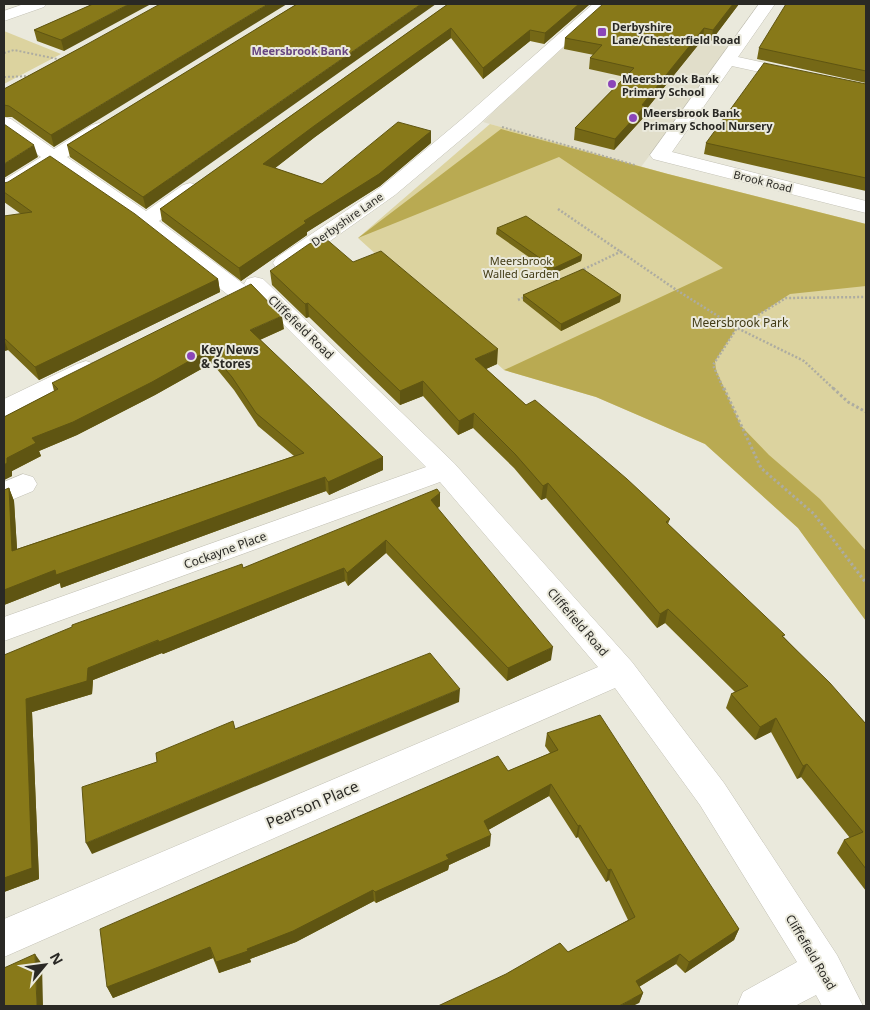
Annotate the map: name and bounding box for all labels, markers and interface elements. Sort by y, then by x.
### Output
place label: Derbyshire Lane/Chesterfield Road [612,19,740,47]
marker: Derbyshire Lane/Chesterfield Road [596,26,608,38]
district label: Meersbrook Bank [252,43,349,58]
place label: Meersbrook Bank Primary School [622,71,719,99]
marker: Meersbrook Bank Primary School [606,78,618,90]
place label: Meersbrook Bank Primary School Nursery [643,105,773,133]
marker: Meersbrook Bank Primary School Nursery [627,112,639,124]
street label: Brook Road [732,166,794,196]
street label: Derbyshire Lane [308,189,386,249]
park label: Meersbrook Walled Garden [483,253,559,281]
street label: Cliffefield Road [264,291,338,363]
park label: Meersbrook Park [692,314,789,331]
place label: Key News & Stores [201,341,259,372]
marker: Key News & Stores [185,350,197,362]
street label: Cockayne Place [181,527,269,573]
street label: Cliffefield Road [544,584,612,660]
street label: Pearson Place [263,776,361,832]
street label: Cliffefield Road [782,911,840,993]
north arrow [20,940,70,990]
text: N [46,949,68,968]

